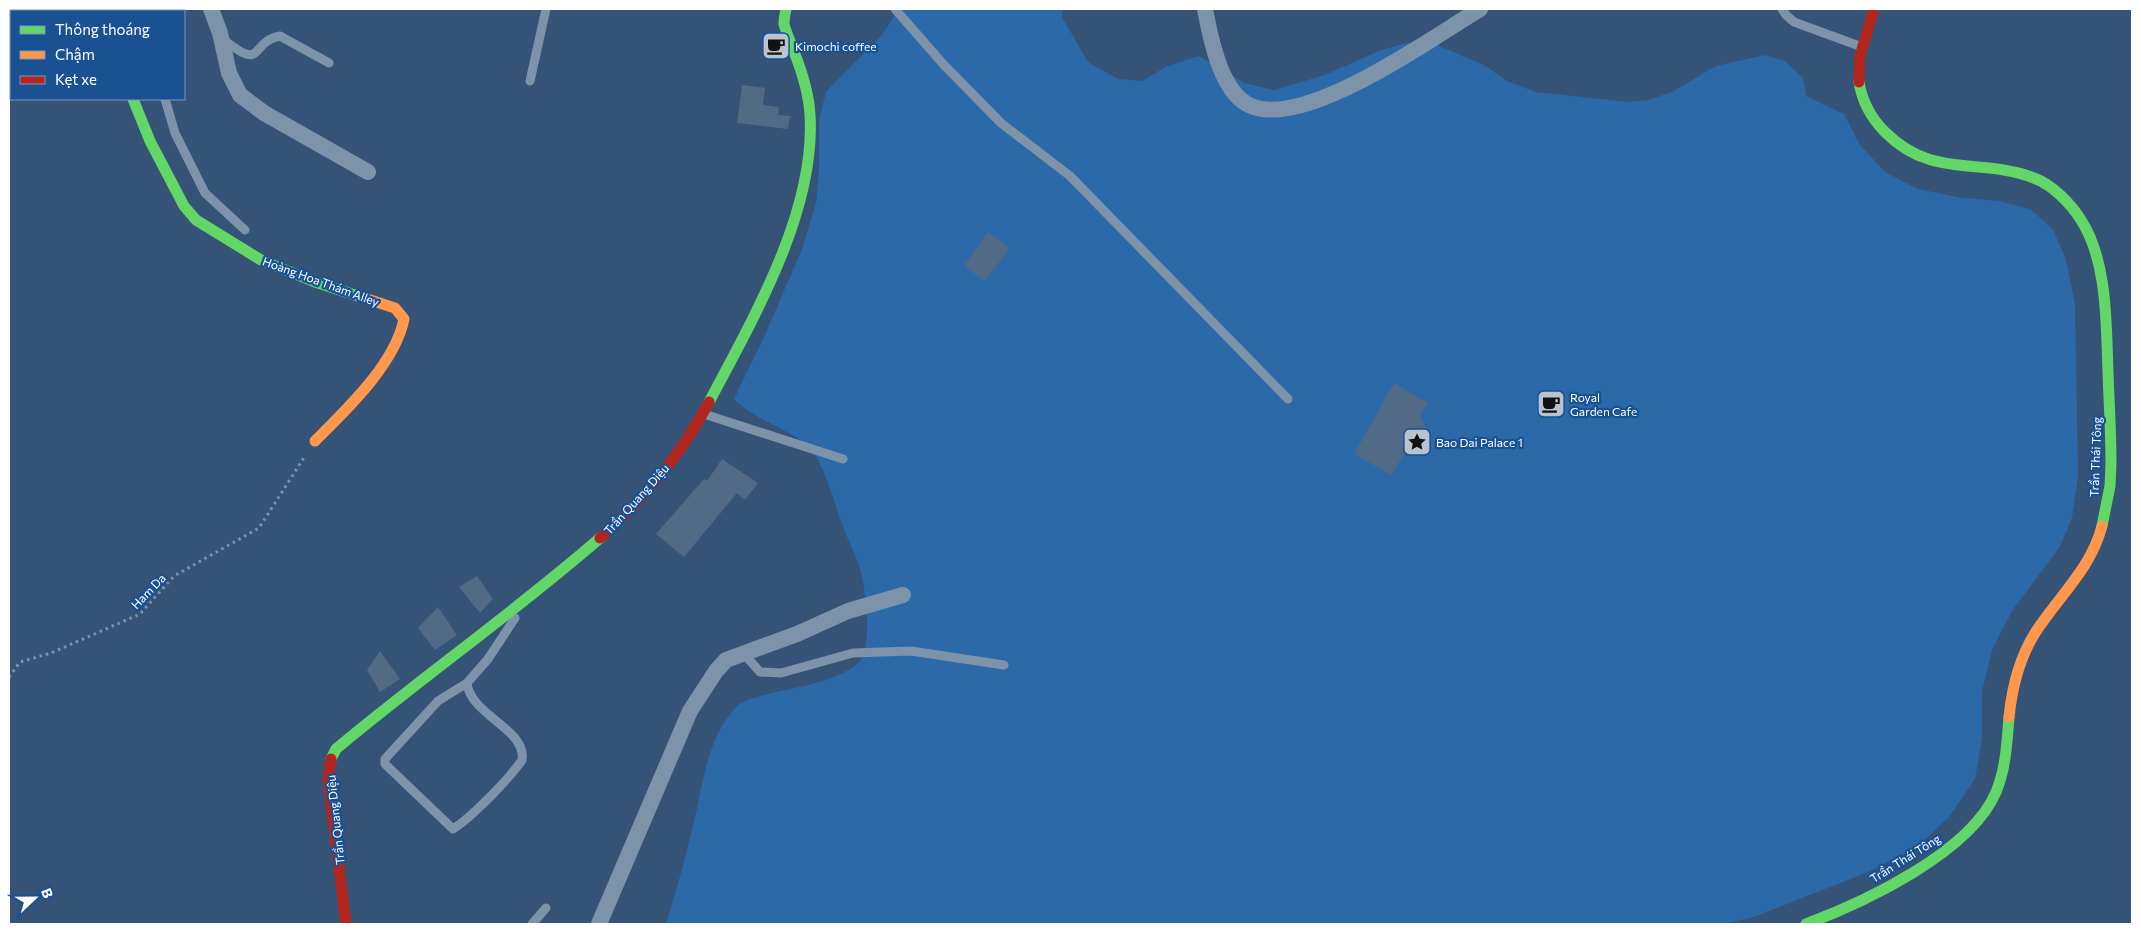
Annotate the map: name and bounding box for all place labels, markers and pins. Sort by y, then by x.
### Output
cafe icon: Kimochi coffee [761,31,791,61]
place label: Kimochi coffee [795,39,877,53]
cafe icon: Royal Garden Cafe [1536,389,1566,419]
place label: Royal Garden Cafe [1570,390,1637,418]
place icon: Bao Dai Palace 1 [1402,427,1432,457]
place label: Bao Dai Palace 1 [1436,435,1523,449]

